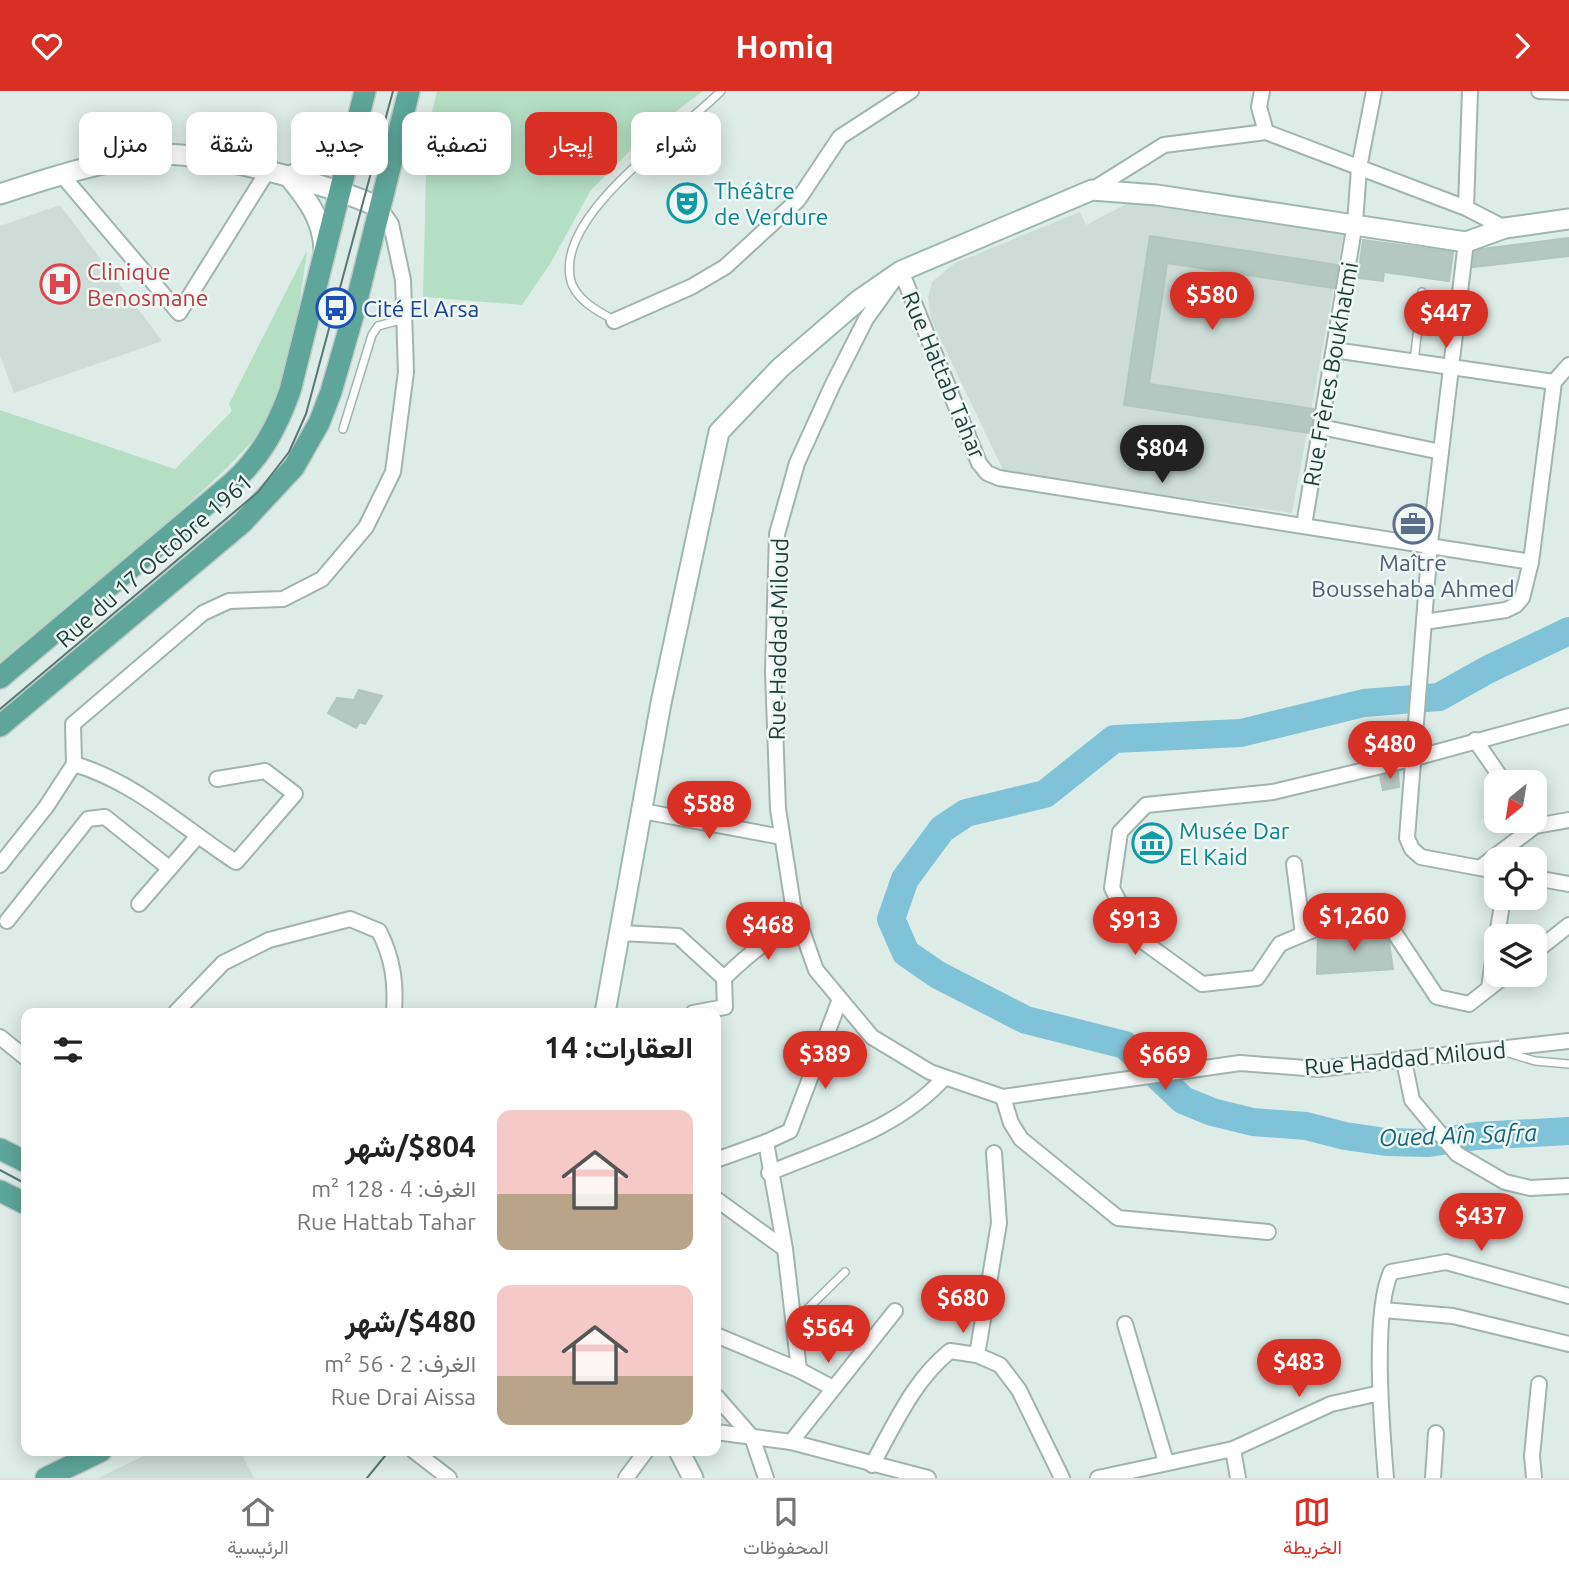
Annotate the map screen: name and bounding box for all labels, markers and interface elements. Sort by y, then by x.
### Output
icon: heart [28,27,66,65]
icon: forward [1503,27,1541,65]
text: Homiq [735,28,834,64]
chip: منزل [79,112,172,175]
chip: شقة [186,112,277,175]
chip: جديد [291,112,388,175]
chip: تصفية [402,112,511,175]
chip: إيجار [525,112,617,175]
chip: شراء [631,112,721,175]
place label: Théâtre de Verdure [714,178,829,229]
theatre icon: Théâtre de Verdure [666,182,708,224]
place label: Clinique Benosmane [87,259,208,310]
street label: Rue Frères Boukhatmi [1298,260,1362,488]
hospital icon: Clinique Benosmane [39,263,81,305]
pin: $580 [1171,273,1253,332]
text: $580 [1186,282,1238,307]
bus stop icon: Cité El Arsa [315,287,357,329]
street label: Rue Hattab Tahar [897,288,991,463]
pin: $447 [1405,291,1487,350]
place label: Cité El Arsa [363,296,479,321]
text: $447 [1420,300,1472,325]
pin: $804 [1121,425,1203,485]
text: $804 [1136,435,1188,460]
street label: Rue du 17 Octobre 1961 [51,468,257,652]
office icon: Maître Boussehaba Ahmed [1392,503,1434,545]
street label: Rue Haddad Miloud [764,538,792,740]
place label: Maître Boussehaba Ahmed [1311,550,1515,601]
pin: $480 [1349,721,1431,781]
text: $480 [1364,731,1416,756]
north arrow [1484,770,1547,833]
map controls [1484,770,1547,987]
pin: $588 [668,781,750,841]
text: $588 [683,791,735,816]
place label: Musée Dar El Kaid [1179,818,1290,869]
museum icon: Musée Dar El Kaid [1131,822,1173,864]
button: locate [1484,847,1547,910]
pin: $1,260 [1297,893,1411,953]
pin: $913 [1094,897,1176,957]
pin: $468 [727,903,809,962]
text: $1,260 [1319,903,1389,928]
text: $913 [1109,907,1161,932]
text: $468 [742,912,794,937]
button: layers [1484,924,1547,987]
text: العقارات: 14 [544,1030,693,1064]
icon: filters [49,1031,87,1069]
pin: $389 [784,1031,866,1091]
pin: $669 [1124,1033,1206,1092]
street label: Rue Haddad Miloud [1303,1037,1507,1079]
text: $389 [799,1041,851,1066]
text: $669 [1139,1042,1191,1067]
water label: Oued Aîn Safra [1378,1119,1538,1151]
text: $804/شهر [345,1129,476,1163]
icon: home [553,1138,637,1222]
text: الغرف: 4 · 128 m² [311,1176,476,1201]
pin: $437 [1440,1193,1522,1253]
text: $437 [1455,1203,1507,1228]
text: Rue Hattab Tahar [297,1209,476,1234]
pin: $680 [922,1275,1004,1335]
text: $680 [937,1285,989,1310]
text: $480/شهر [345,1304,476,1338]
pin: $564 [787,1305,869,1365]
icon: home [553,1313,637,1397]
text: $564 [802,1315,854,1340]
pin: $483 [1258,1339,1340,1399]
text: $483 [1273,1349,1325,1374]
text: الغرف: 2 · 56 m² [324,1351,476,1376]
text: Rue Drai Aissa [331,1384,476,1409]
tab: الرئيسية [227,1493,289,1564]
tab: المحفوظات [743,1493,829,1564]
tab: الخريطة [1283,1493,1342,1564]

